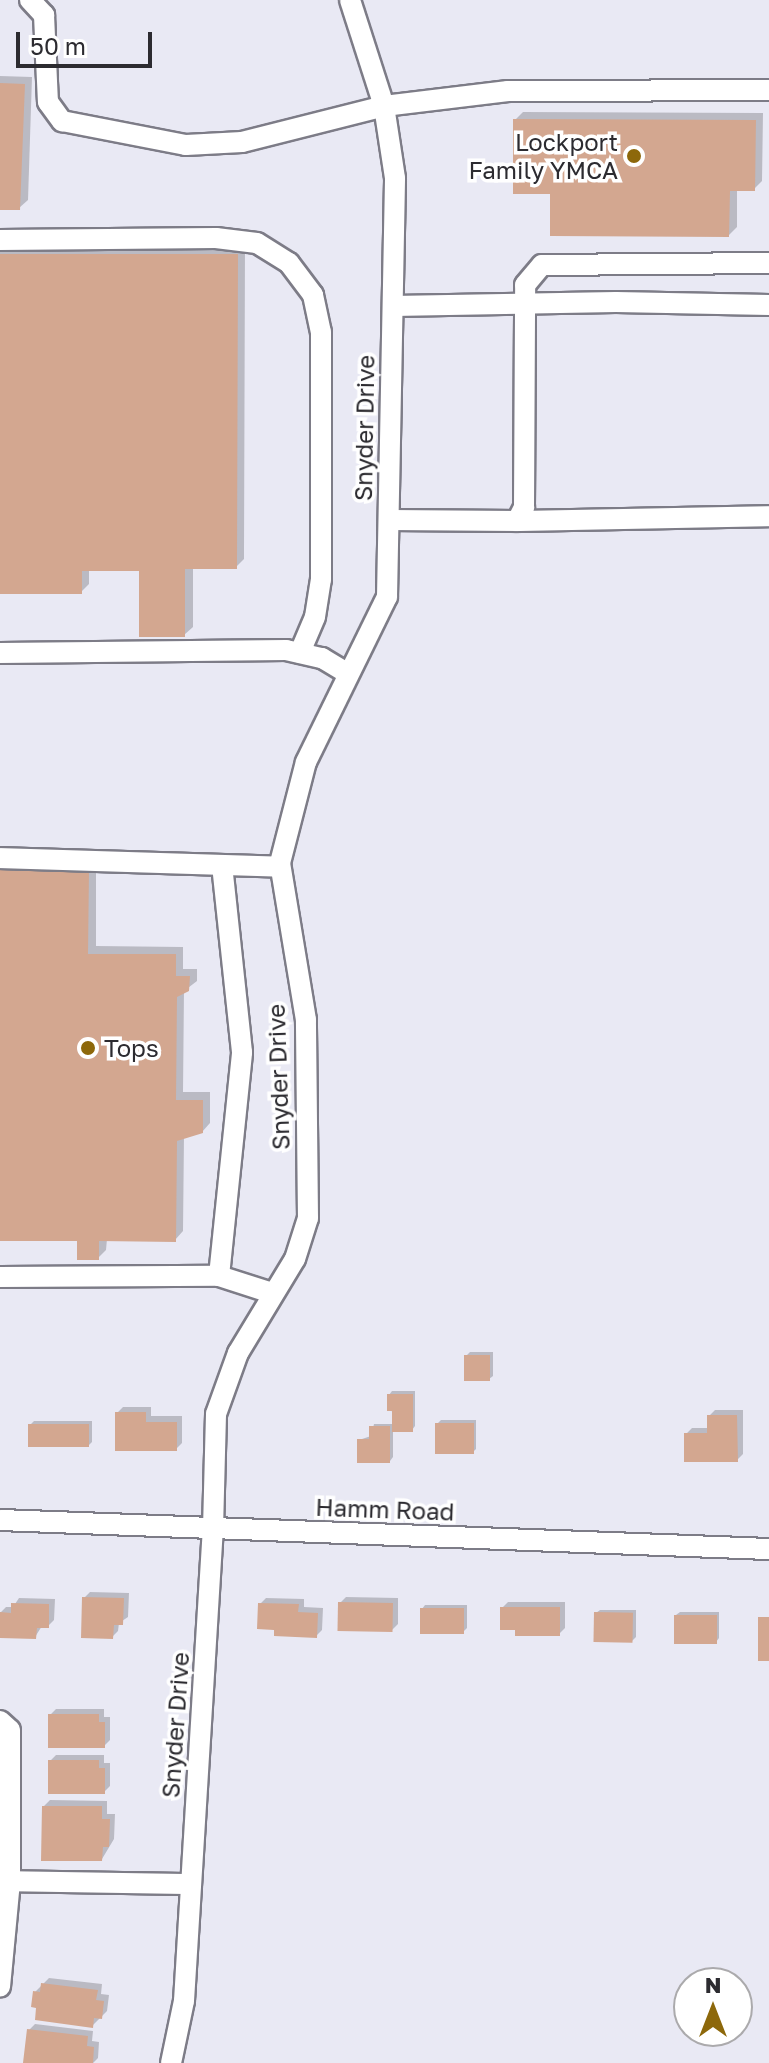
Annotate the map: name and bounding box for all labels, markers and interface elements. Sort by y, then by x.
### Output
scale bar [20,16,156,66]
text: 50 m [30,31,86,60]
place label: Lockport Family YMCA [468,128,618,184]
marker: Lockport Family YMCA [625,147,643,165]
street label: Snyder Drive [348,355,380,501]
street label: Snyder Drive [261,1003,295,1151]
place label: Tops [104,1034,159,1062]
marker: Tops [79,1039,97,1057]
street label: Hamm Road [315,1492,455,1526]
street label: Snyder Drive [156,1651,194,1799]
north arrow [673,1967,753,2047]
text: N [705,1971,721,1998]

